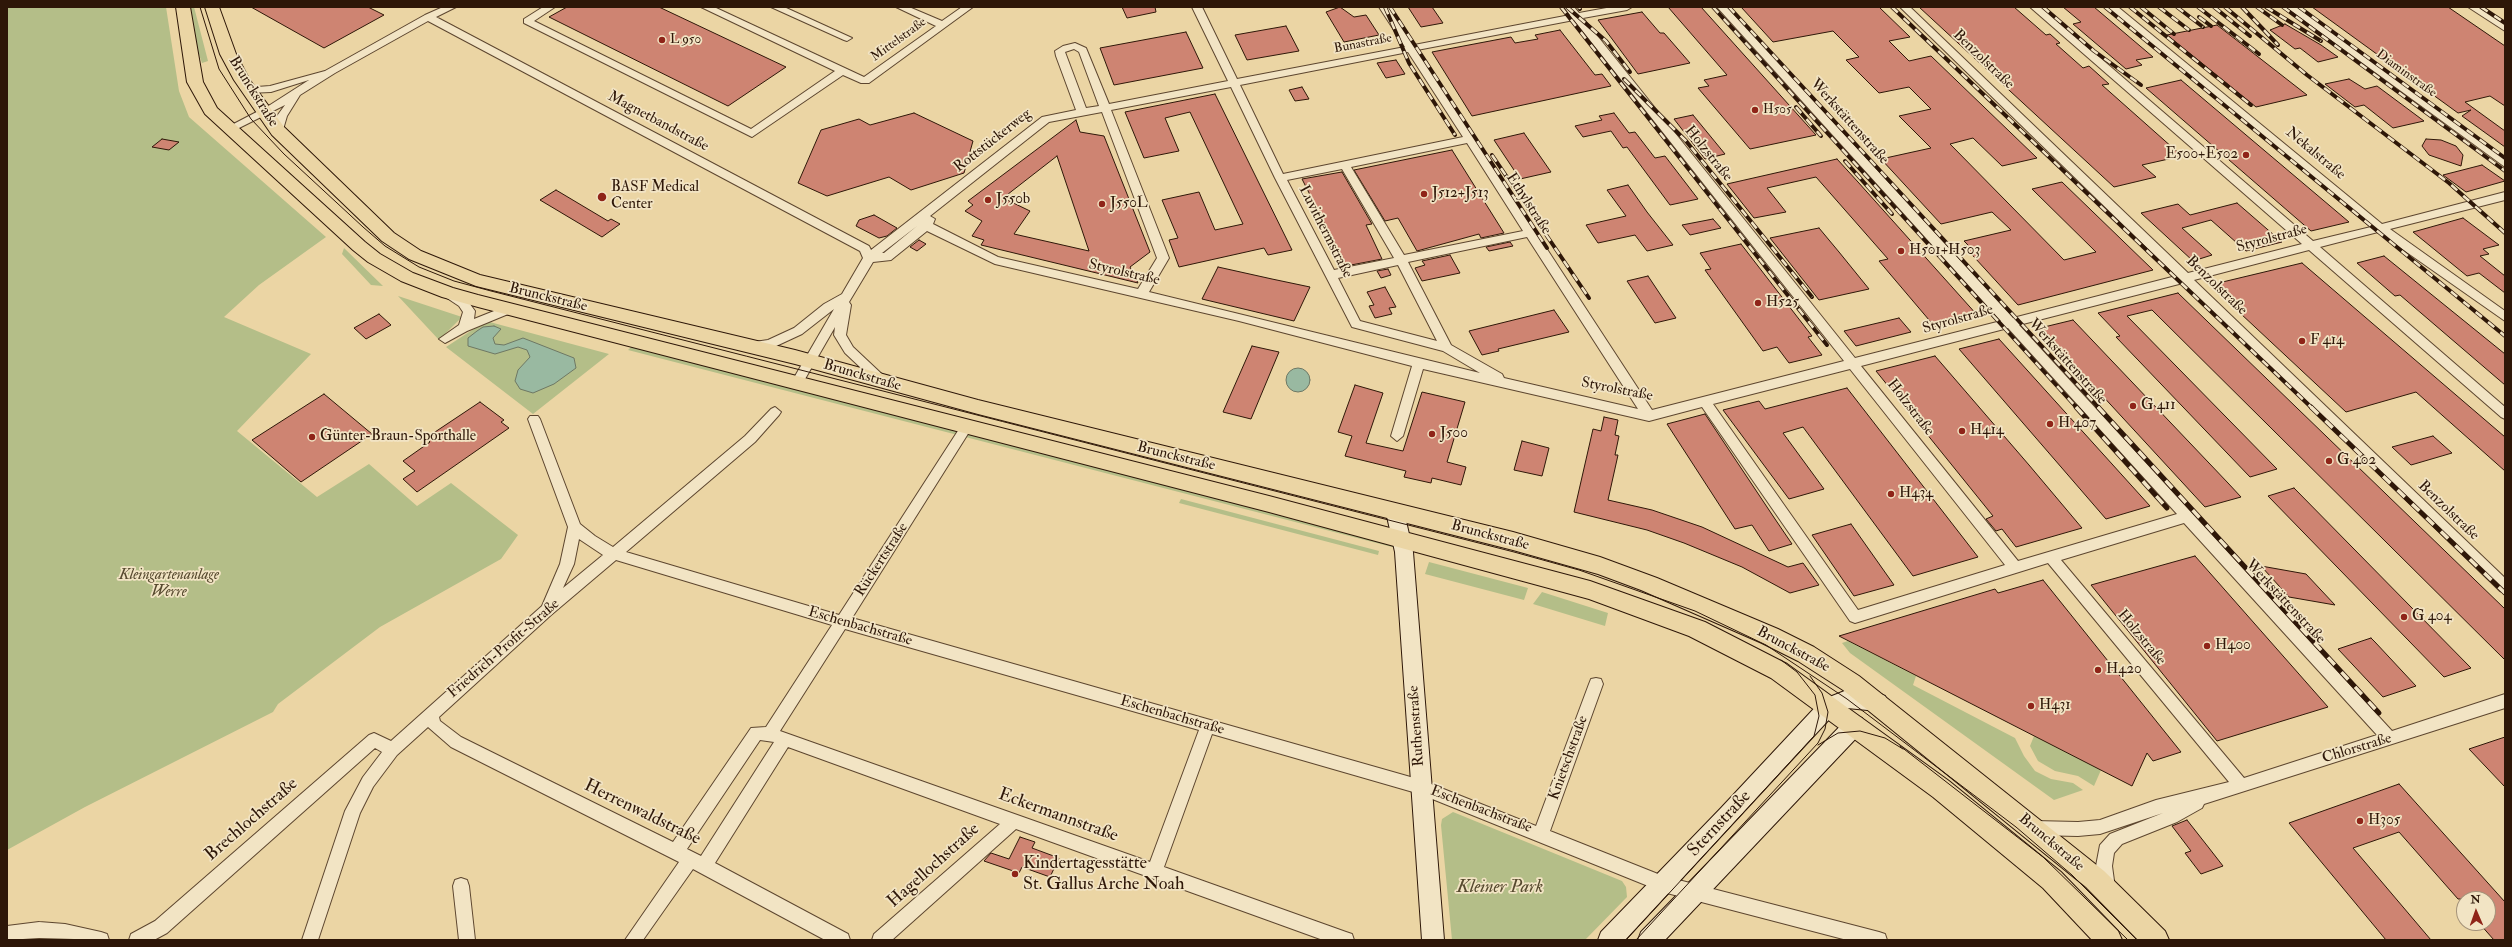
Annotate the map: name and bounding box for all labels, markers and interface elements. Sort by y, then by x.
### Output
street label: Mittelstraße [868,15,930,65]
street label: Benzolstraße [1949,26,2017,94]
street label: Bunastraße [1333,31,1393,57]
place label: L 950 [670,32,701,48]
marker: L 950 [657,35,667,45]
street label: Diaminstraße [2373,47,2439,101]
street label: Brunckstraße [224,53,282,131]
street label: Werkstättenstraße [1806,76,1892,168]
street label: Magnetbandstraße [605,88,711,156]
place label: H505 [1763,102,1792,118]
street label: Rottstückerweg [951,105,1035,177]
marker: H505 [1750,105,1760,115]
street label: Holzstraße [1680,123,1736,185]
street label: Nekalstraße [2281,124,2349,184]
place label: E500+E502 [2165,146,2238,164]
marker: E500+E502 [2241,150,2251,160]
street label: Ethylstraße [1501,170,1555,238]
place label: BASF Medical Center [611,179,699,214]
street label: Luvithermstraße [1294,183,1356,281]
place label: J512+J513 [1432,185,1489,203]
marker: J512+J513 [1419,189,1429,199]
marker: BASF Medical Center [596,191,608,203]
place label: J550b [996,191,1030,209]
marker: J550b [983,195,993,205]
place label: J550L [1110,195,1148,213]
marker: J550L [1097,199,1107,209]
street label: Styrolstraße [2235,221,2309,257]
place label: H501+H503 [1909,242,1980,260]
marker: H501+H503 [1896,246,1906,256]
street label: Benzolstraße [2182,252,2250,320]
street label: Styrolstraße [1087,256,1161,290]
street label: Brunckstraße [507,280,589,316]
place label: H525 [1766,294,1799,312]
marker: H525 [1753,298,1763,308]
street label: Styrolstraße [1921,301,1995,339]
street label: Werkstättenstraße [2024,316,2110,408]
place label: F 414 [2310,332,2344,350]
marker: F 414 [2297,336,2307,346]
street label: Brunckstraße [821,356,903,396]
street label: Styrolstraße [1580,374,1654,406]
street label: Holzstraße [1882,376,1938,440]
place label: G 411 [2141,397,2176,415]
marker: G 411 [2128,401,2138,411]
place label: H 407 [2058,415,2096,433]
marker: H 407 [2045,419,2055,429]
place label: H414 [1970,422,2004,440]
place label: J500 [1440,425,1468,443]
marker: H414 [1957,426,1967,436]
place label: Günter-Braun-Sporthalle [320,428,476,446]
marker: J500 [1427,429,1437,439]
marker: Günter-Braun-Sporthalle [307,432,317,442]
street label: Brunckstraße [1135,439,1217,475]
place label: G 402 [2337,452,2376,470]
marker: G 402 [2324,456,2334,466]
street label: Benzolstraße [2414,477,2482,545]
place label: H434 [1899,485,1933,503]
marker: H434 [1886,489,1896,499]
street label: Brunckstraße [1449,517,1531,555]
street label: Rückertstraße [852,520,912,600]
street label: Werkstättenstraße [2241,556,2329,648]
park label: Kleingartenanlage Werre [119,567,219,602]
street label: Friedrich-Profit-Straße [444,596,564,702]
street label: Eschenbachstraße [806,604,914,650]
street label: Holzstraße [2113,607,2169,669]
place label: G 404 [2412,608,2452,626]
marker: G 404 [2399,612,2409,622]
street label: Brunckstraße [1753,623,1833,677]
place label: H400 [2215,637,2251,655]
marker: H400 [2202,641,2212,651]
place label: H420 [2106,661,2142,679]
marker: H420 [2093,665,2103,675]
street label: Ruthenstraße [1405,685,1429,767]
street label: Eschenbachstraße [1118,693,1226,739]
place label: H431 [2039,697,2070,715]
marker: H431 [2026,701,2036,711]
street label: Knietschstraße [1545,713,1593,803]
street label: Chlorstraße [2320,730,2394,768]
street label: Brechlochstraße [201,774,303,866]
street label: Herrenwaldstraße [580,775,704,851]
street label: Eschenbachstraße [1428,782,1534,838]
street label: Eckermannstraße [995,784,1121,848]
street label: Sternstraße [1684,786,1756,862]
street label: Brunckstraße [2015,810,2087,876]
place label: H305 [2368,812,2400,830]
marker: H305 [2355,816,2365,826]
street label: Hagellochstraße [884,819,984,913]
place label: Kindertagesstätte St. Gallus Arche Noah [1023,853,1184,896]
marker: Kindertagesstätte St. Gallus Arche Noah [1010,869,1020,879]
park label: Kleiner Park [1457,877,1543,899]
north arrow [2456,891,2496,931]
text: N [2470,893,2481,906]

